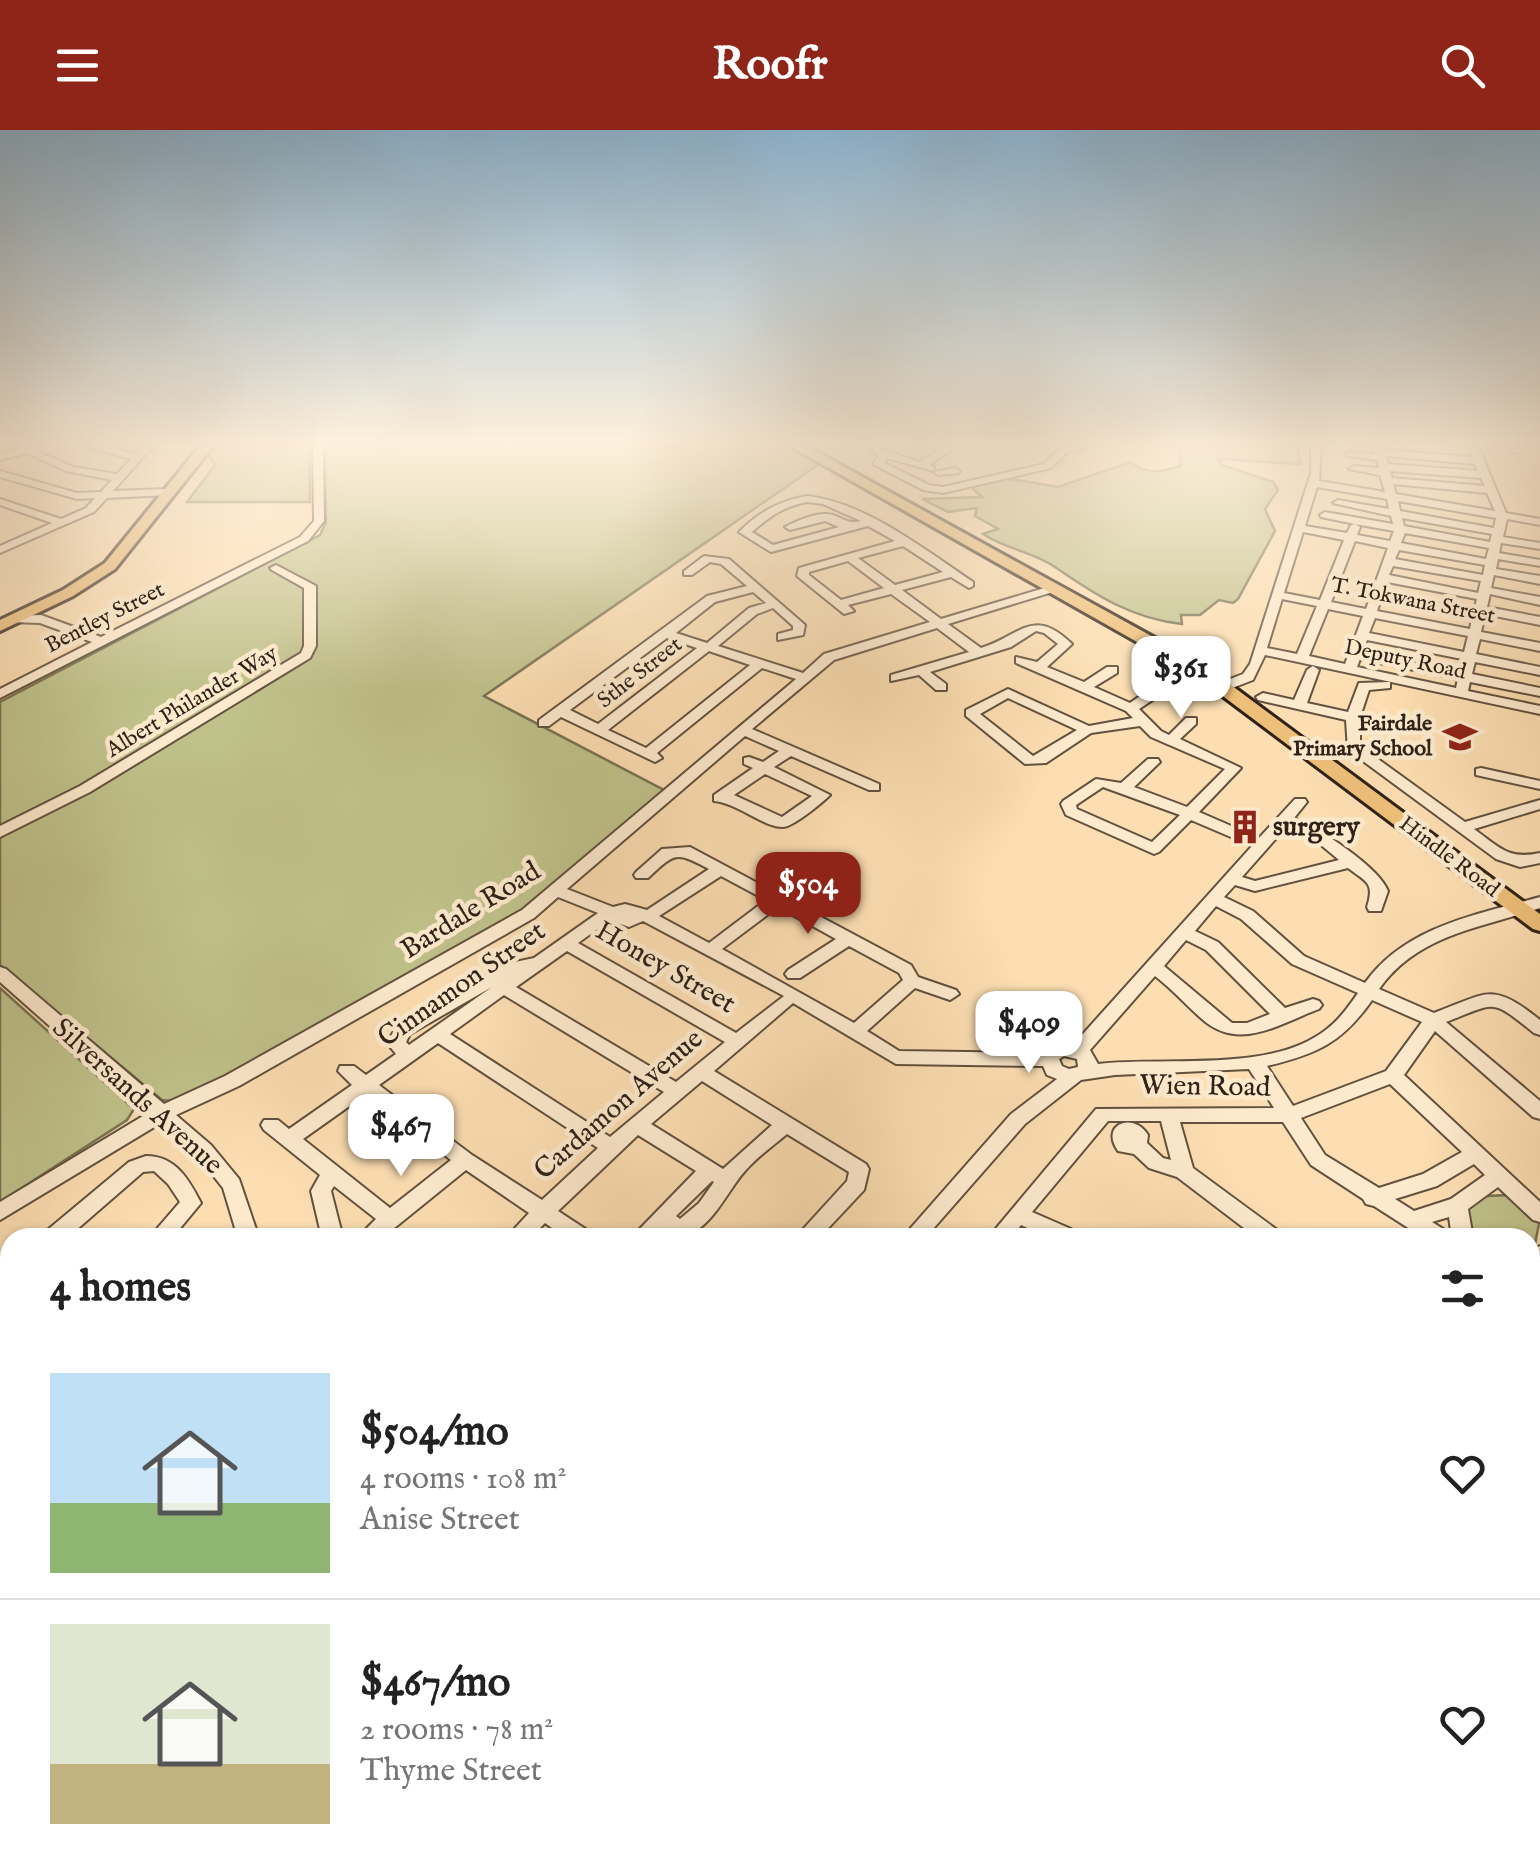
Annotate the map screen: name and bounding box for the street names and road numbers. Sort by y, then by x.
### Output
street label: T. Tokwana Street [1328,571,1498,631]
street label: Bentley Street [41,576,170,660]
street label: Sthe Street [592,631,688,715]
street label: Deputy Road [1341,633,1469,687]
street label: Albert Philander Way [100,640,283,765]
street label: Hindle Road [1393,810,1505,904]
street label: Bardale Road [395,854,547,968]
street label: Cinnamon Street [372,914,553,1056]
street label: Honey Street [589,914,742,1022]
street label: Silversands Avenue [44,1011,230,1183]
street label: Cardamon Avenue [527,1022,711,1188]
street label: Wien Road [1139,1068,1271,1106]

